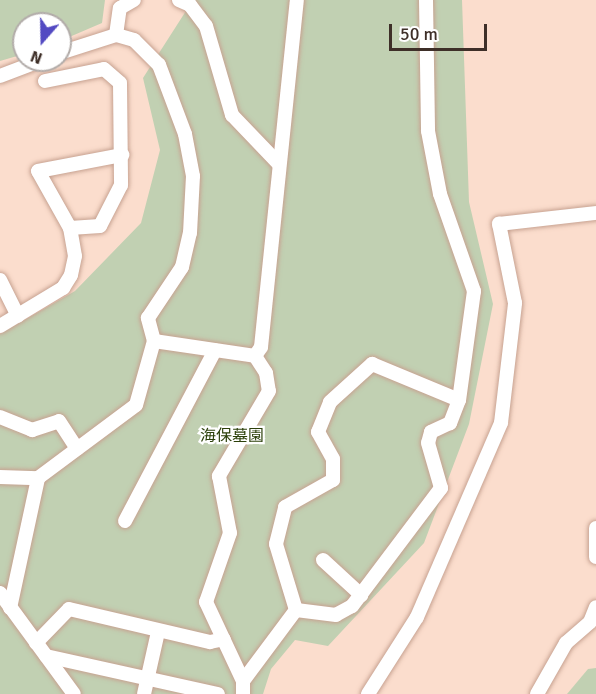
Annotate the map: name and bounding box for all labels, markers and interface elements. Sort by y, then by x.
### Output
north arrow [12,12,72,72]
scale bar [392,12,490,50]
text: 50 m [400,23,438,45]
text: N [28,46,45,68]
park label: 海保墓園 [200,426,264,446]

